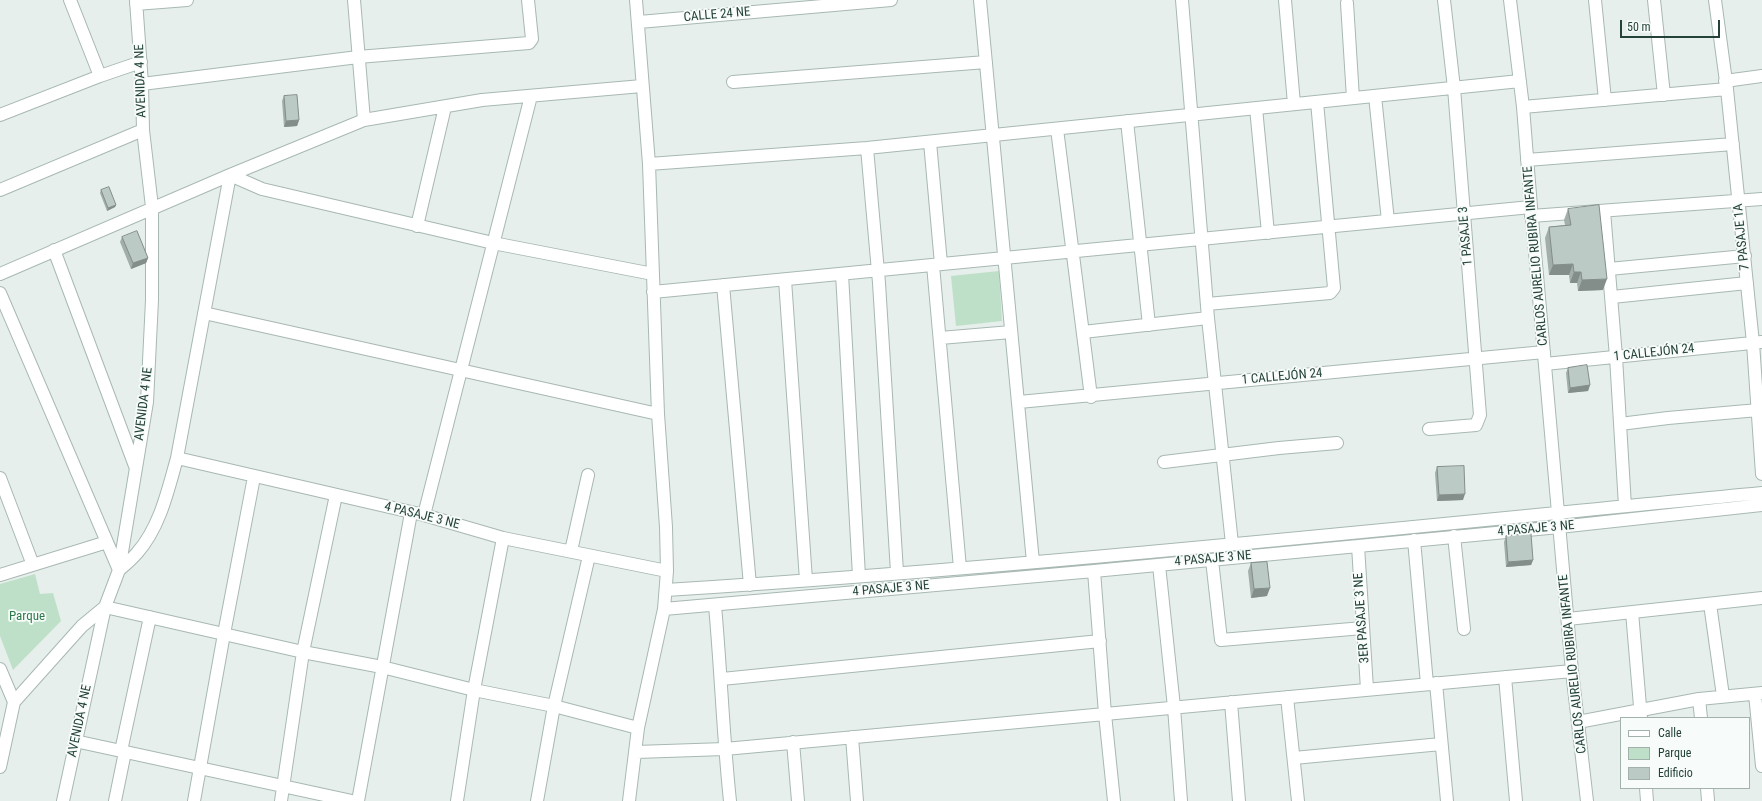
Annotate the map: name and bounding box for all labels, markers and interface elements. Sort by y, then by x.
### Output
street label: CALLE 24 NE [683,4,751,26]
scale bar [1622,12,1722,38]
text: 50 m [1627,20,1651,34]
street label: AVENIDA 4 NE [132,44,150,118]
street label: CARLOS AURELIO RUBIRA INFANTE [1520,165,1552,347]
street label: 7 PASAJE 1A [1731,203,1753,271]
street label: 1 PASAJE 3 [1456,206,1476,266]
street label: 1 CALLEJÓN 24 [1613,341,1695,365]
street label: AVENIDA 4 NE [132,366,156,442]
street label: 1 CALLEJÓN 24 [1241,366,1323,388]
street label: 4 PASAJE 3 NE [383,499,461,533]
street label: 4 PASAJE 3 NE [1497,518,1575,540]
street label: 4 PASAJE 3 NE [1174,548,1252,570]
street label: 3ER PASAJE 3 NE [1351,572,1373,664]
street label: CARLOS AURELIO RUBIRA INFANTE [1556,574,1590,754]
street label: 4 PASAJE 3 NE [852,578,930,600]
park label: Parque [9,609,45,625]
street label: AVENIDA 4 NE [65,683,95,759]
legend [1620,717,1750,789]
text: Calle [1658,726,1682,740]
text: Parque [1658,746,1691,760]
text: Edificio [1658,766,1693,780]

